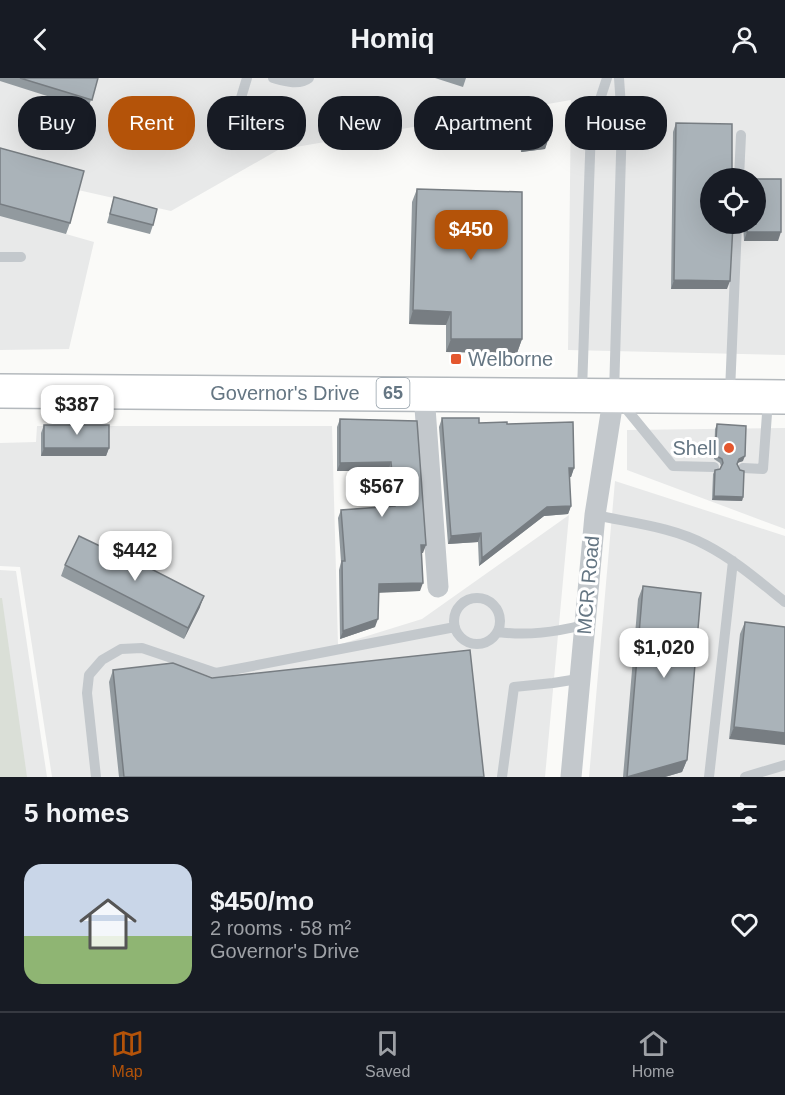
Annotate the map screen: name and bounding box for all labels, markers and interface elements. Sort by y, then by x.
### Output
icon: back [24,23,57,56]
icon: person [728,23,761,56]
text: Homiq [351,24,435,54]
chip: Buy [18,96,96,150]
chip: Rent [108,96,195,150]
chip: Filters [207,96,306,150]
chip: New [318,96,402,150]
chip: Apartment [414,96,553,150]
chip: House [565,96,667,150]
map controls [700,168,766,234]
button: locate [700,168,766,234]
pin: $450 [435,210,507,261]
text: $450 [449,218,493,240]
place label: Welborne [468,348,553,370]
marker: Welborne [449,352,463,366]
road number: 65 [376,378,410,408]
street label: Governor's Drive [210,382,360,404]
pin: $387 [41,385,113,436]
text: $387 [55,393,99,415]
place label: Shell [673,437,717,459]
marker: Shell [722,441,736,455]
pin: $567 [346,467,418,518]
text: $567 [360,475,404,497]
pin: $442 [99,531,171,582]
street label: MCR Road [573,535,603,635]
text: $442 [113,539,157,561]
pin: $1,020 [615,628,713,679]
text: $1,020 [633,636,695,658]
icon: filters [728,797,761,830]
text: 5 homes [24,798,130,828]
text: $450/mo [210,886,314,916]
icon: home [72,888,144,960]
icon: heart [728,908,761,941]
text: 2 rooms · 58 m² [210,917,351,939]
text: Governor's Drive [210,940,359,962]
tab: Map [111,1027,144,1081]
tab: Saved [365,1027,410,1081]
tab: Home [632,1027,674,1081]

